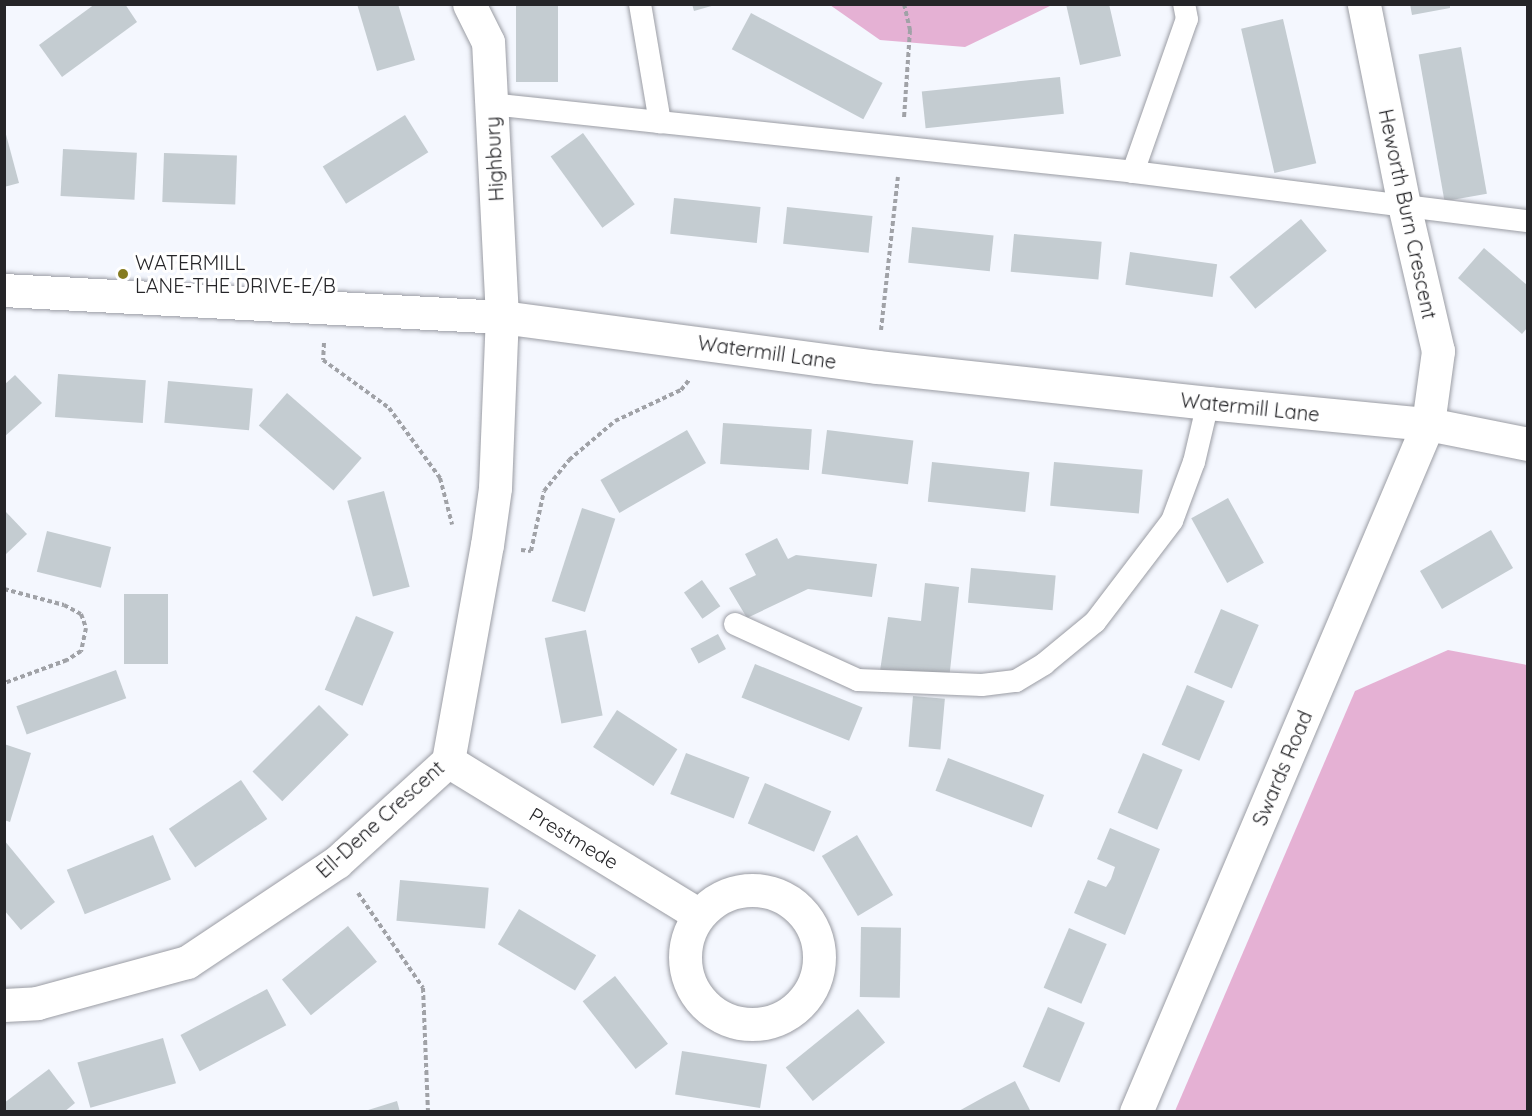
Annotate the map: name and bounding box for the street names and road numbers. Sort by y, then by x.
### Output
street label: Heworth Burn Crescent [1374,107,1442,321]
street label: Highbury [480,116,508,202]
street label: Watermill Lane [696,330,838,374]
street label: Watermill Lane [1179,388,1321,426]
street label: Swards Road [1247,707,1317,829]
street label: Ell-Dene Crescent [311,755,449,883]
street label: Prestmede [525,802,623,874]

